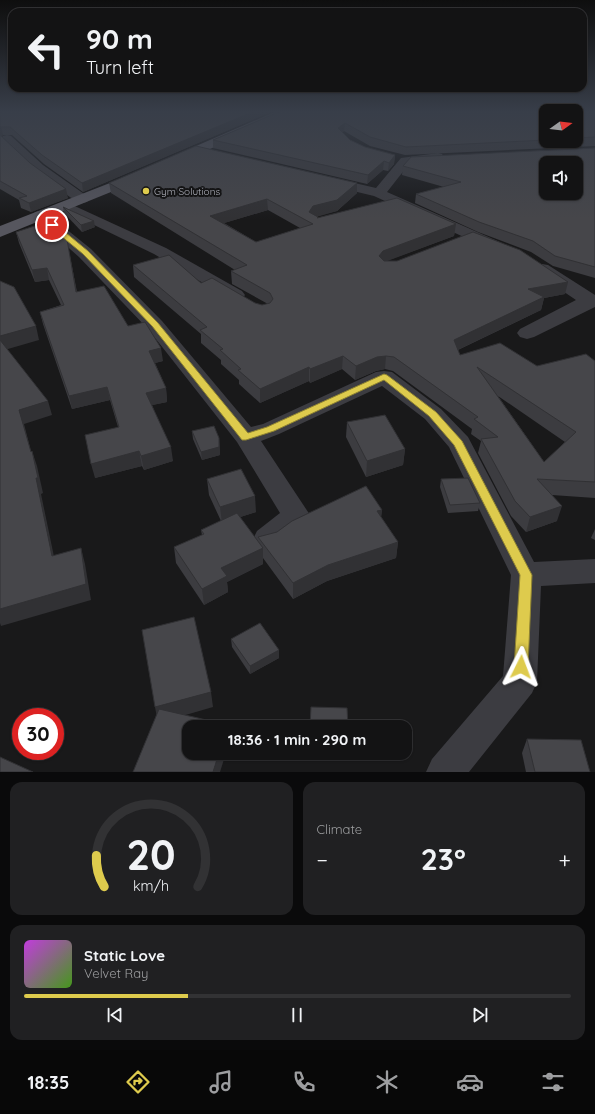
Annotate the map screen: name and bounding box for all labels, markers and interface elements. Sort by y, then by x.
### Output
text: 90 m [86,21,153,56]
icon: left [20,24,72,76]
text: Turn left [86,56,154,79]
north arrow [539,104,583,148]
map controls [539,104,583,200]
button: sound [539,156,583,200]
place label: Gym Solutions [154,185,220,198]
marker: Gym Solutions [141,186,151,196]
pin [35,208,69,242]
icon: arrive [41,214,63,236]
position arrow [500,646,542,688]
speed limit sign: 30 [12,708,64,760]
text: 18:36 · 1 min · 290 m [228,730,366,749]
text: Climate [317,821,362,837]
text: 20 [127,827,176,879]
text: 23° [421,840,466,878]
text: − [317,846,328,874]
text: + [559,846,571,874]
text: km/h [133,876,169,894]
text: Static Love [84,946,165,965]
text: Velvet Ray [84,965,149,981]
icon: previous [104,1004,126,1026]
icon: pause [286,1004,308,1026]
icon: next [469,1004,491,1026]
icon: directions [124,1068,152,1096]
icon: music [207,1068,235,1096]
icon: phone [290,1068,318,1096]
icon: climate [373,1068,401,1096]
icon: car [456,1068,484,1096]
icon: filters [539,1068,567,1096]
text: 18:35 [28,1071,69,1094]

